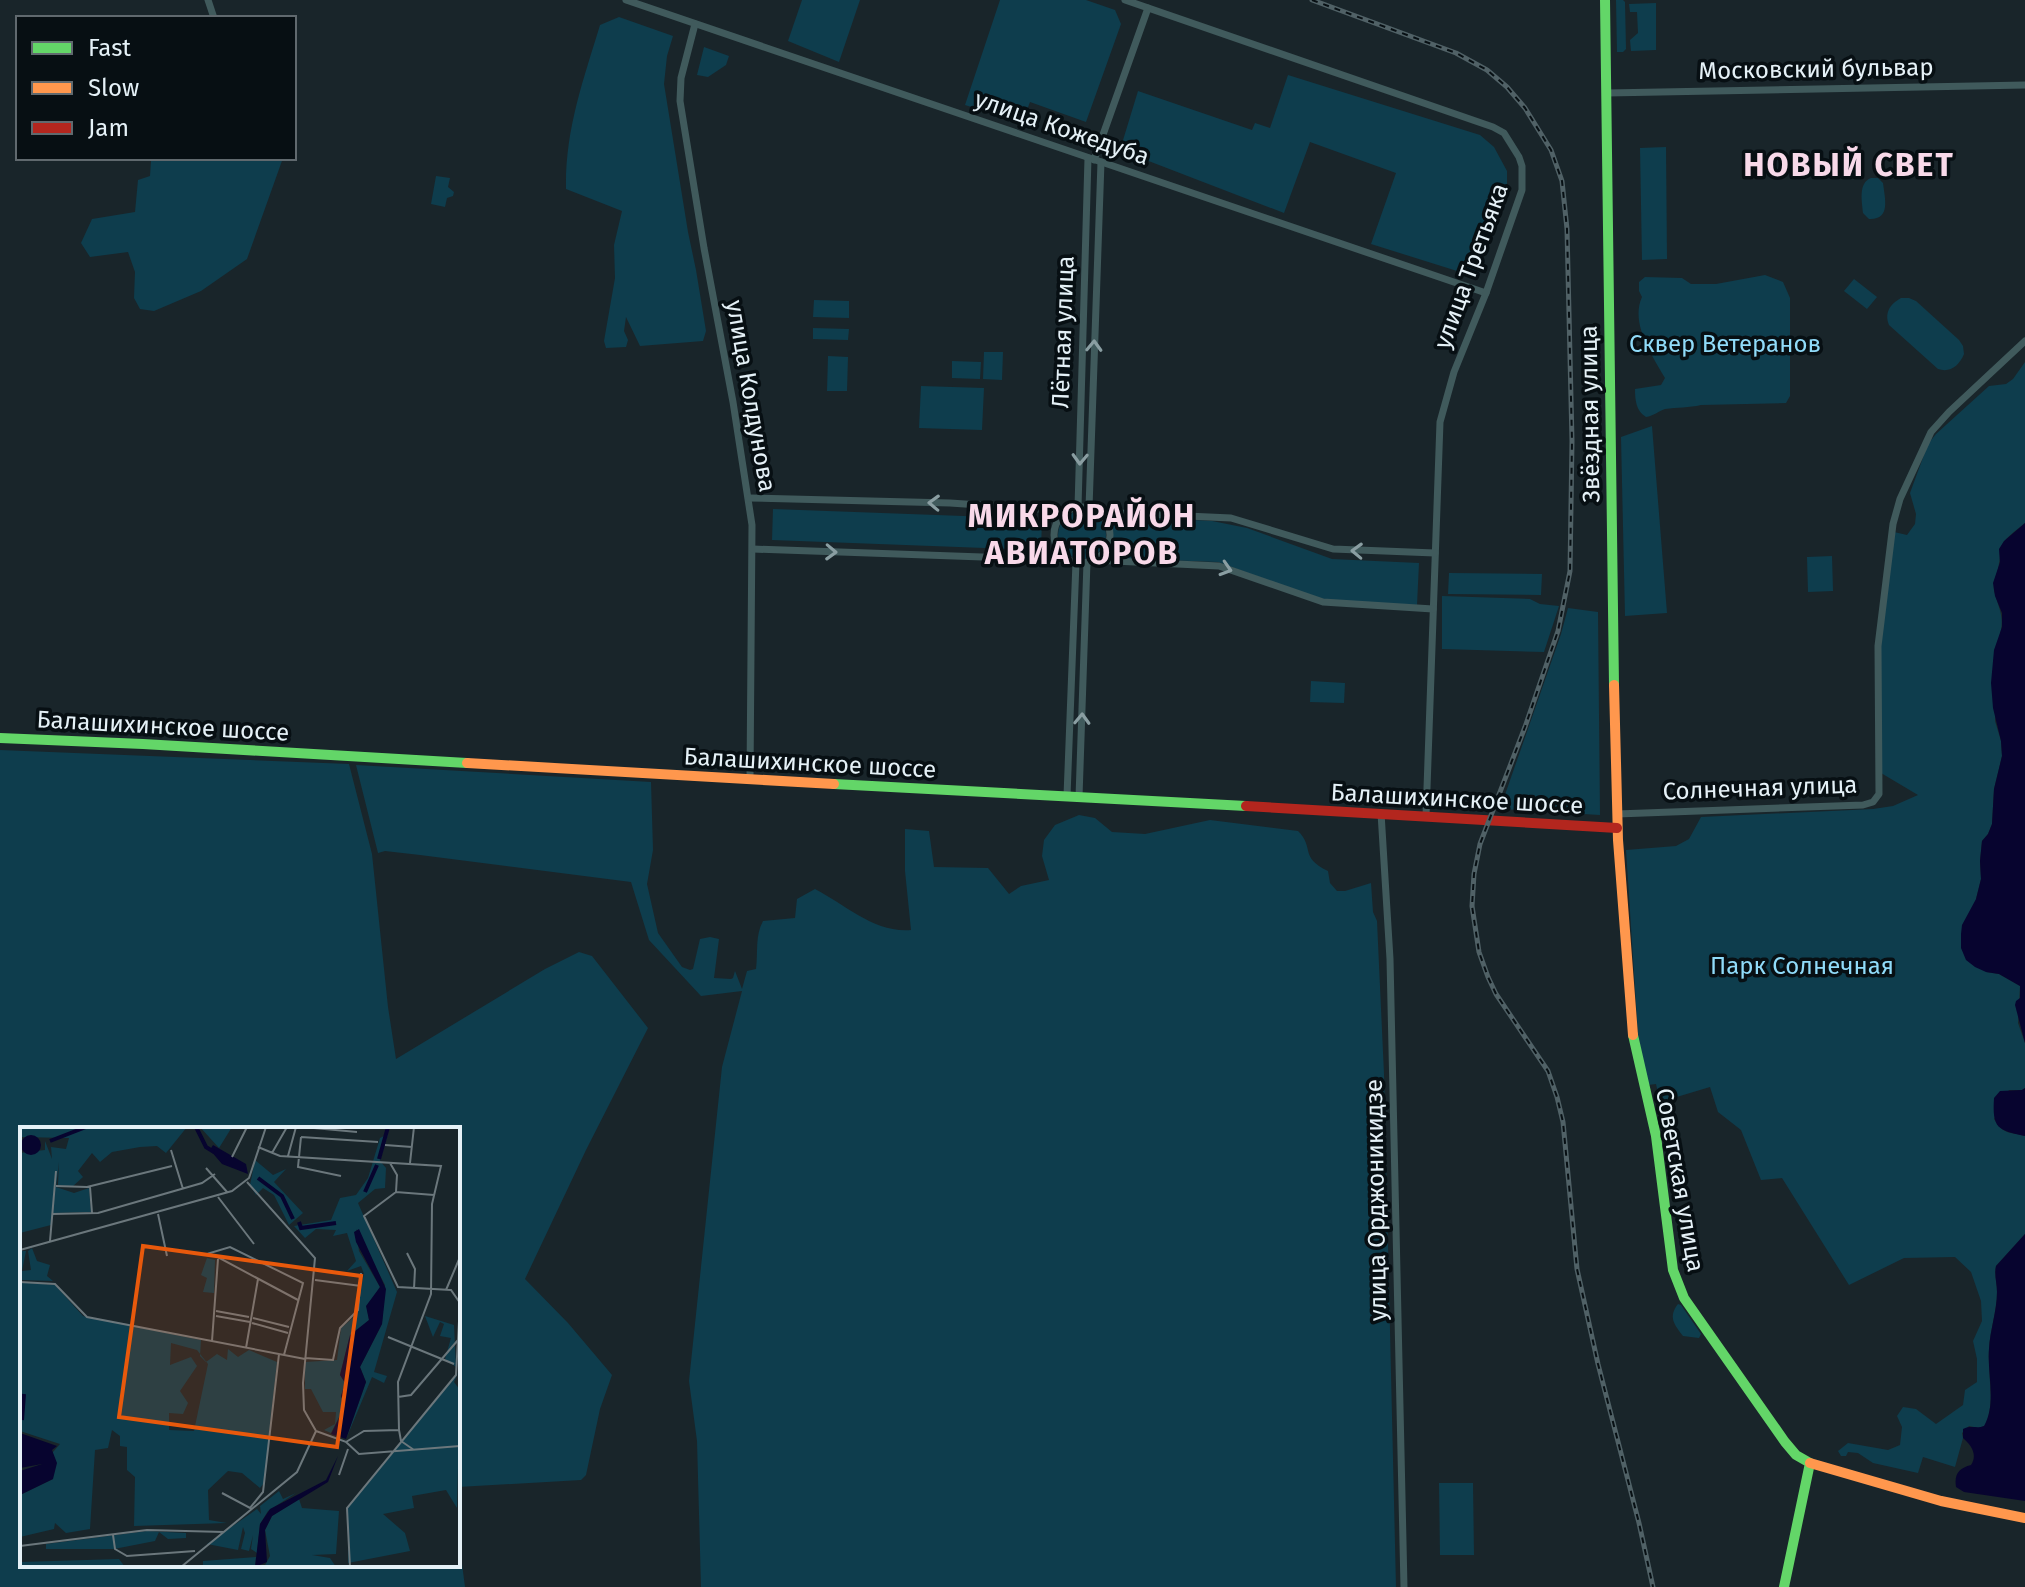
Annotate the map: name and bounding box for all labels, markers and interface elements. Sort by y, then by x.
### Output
legend [16,16,296,160]
text: Fast [88,34,131,62]
street label: Московский бульвар [1698,53,1934,85]
text: Slow [88,74,139,102]
street label: улица Кожедуба [971,85,1153,171]
text: Jam [88,114,129,142]
district label: НОВЫЙ СВЕТ [1743,146,1955,184]
street label: улица Третьяка [1428,180,1514,352]
street label: Лётная улица [1046,255,1080,409]
street label: улица Колдунова [720,298,782,494]
street label: Звёздная улица [1574,325,1606,503]
park label: Сквер Ветеранов [1629,330,1821,358]
one-way arrow [1086,339,1103,352]
one-way arrow [1071,453,1088,466]
one-way arrow [927,494,940,511]
district label: МИКРОРАЙОН АВИАТОРОВ [968,497,1196,572]
one-way arrow [1350,542,1363,559]
one-way arrow [825,543,837,560]
one-way arrow [1219,560,1233,576]
street label: Балашихинское шоссе [36,705,290,747]
one-way arrow [1073,712,1090,725]
street label: Балашихинское шоссе [683,742,937,784]
street label: Солнечная улица [1662,771,1858,805]
street label: Балашихинское шоссе [1330,778,1584,820]
park label: Парк Солнечная [1710,952,1894,980]
street label: улица Орджоникидзе [1360,1079,1392,1321]
street label: Советская улица [1650,1086,1710,1274]
inset map [20,1127,460,1567]

